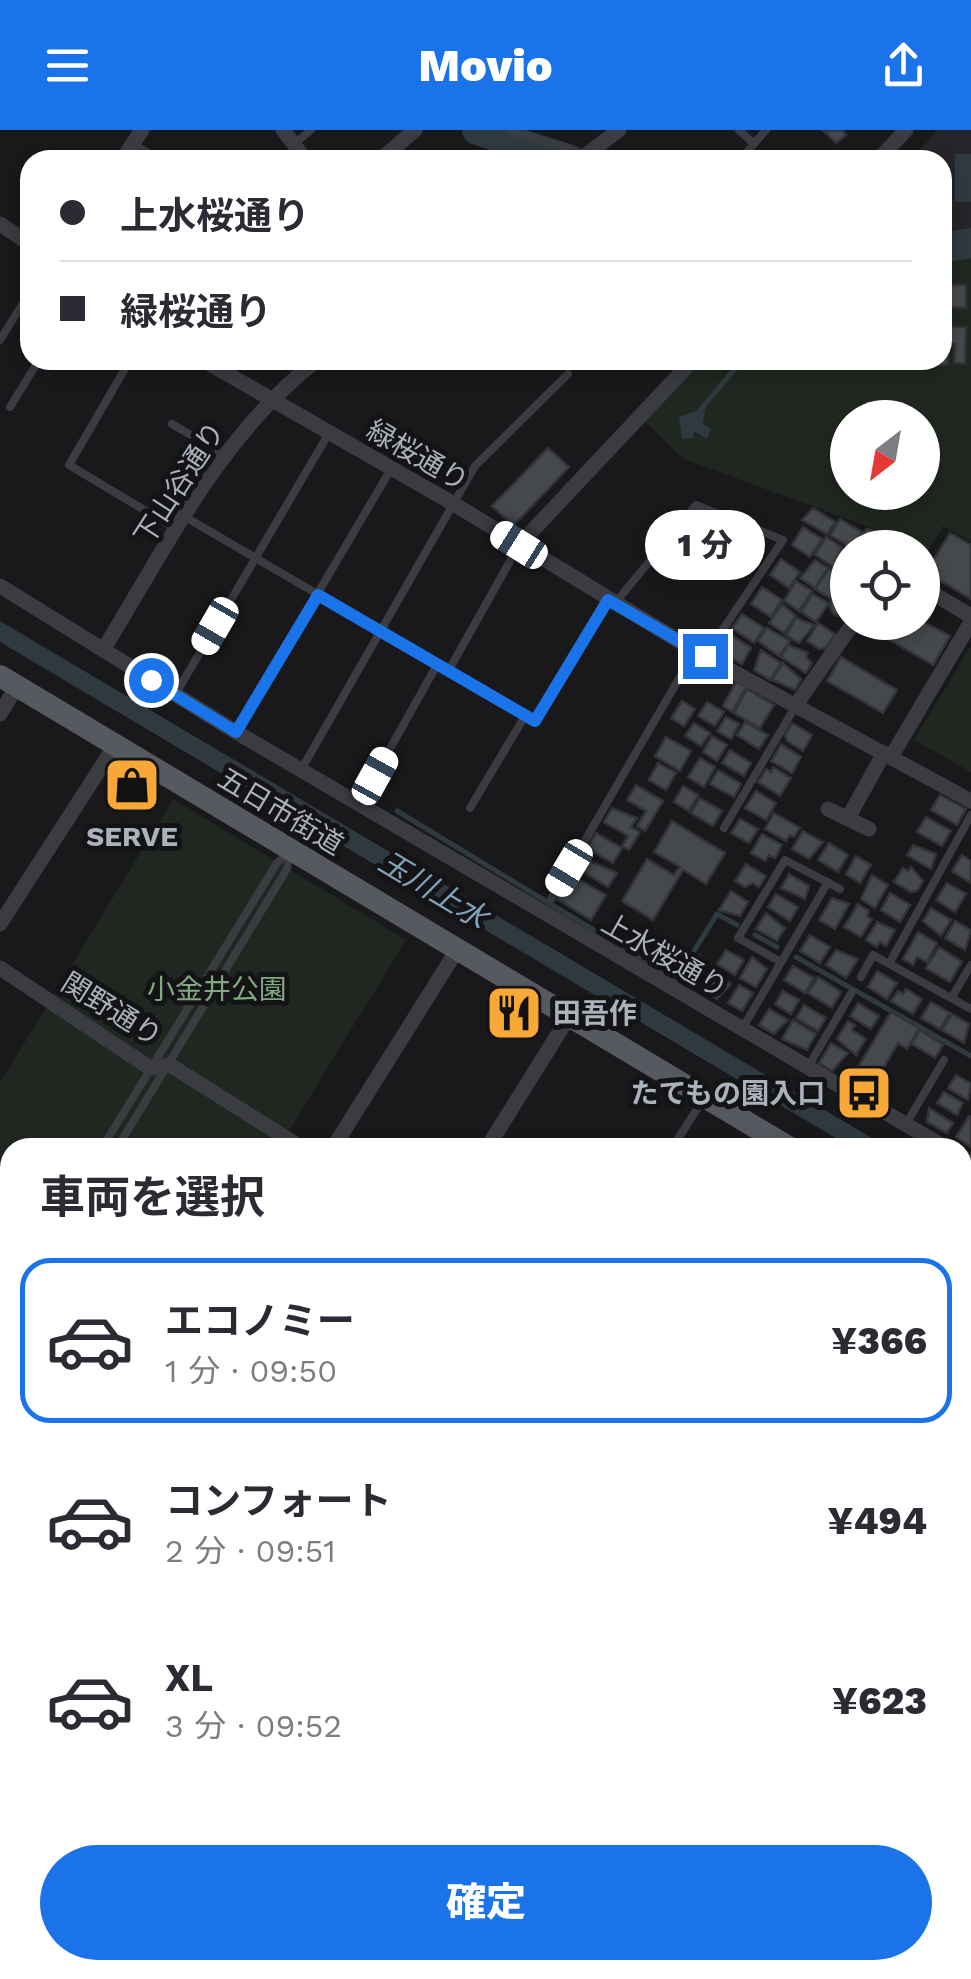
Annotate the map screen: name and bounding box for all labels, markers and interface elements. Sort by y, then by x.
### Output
icon: menu [40,38,95,93]
icon: share [876,38,931,93]
text: Movio [418,39,553,92]
text: 上水桜通り [120,194,310,238]
text: 緑桜通り [120,290,272,334]
north arrow [830,400,940,510]
map controls [830,400,940,640]
street label: 緑桜通り [361,413,475,498]
street label: 下山谷通り [127,416,231,551]
callout: 1 分 [645,511,765,581]
car [486,516,552,574]
text: 1 分 [678,526,732,564]
button: locate [830,530,940,640]
car [187,593,243,659]
route end [683,634,728,679]
route start [129,658,174,703]
car [347,742,403,810]
shop icon: SERVE [102,755,162,815]
street label: 五日市街道 [212,761,349,862]
place label: SERVE [86,820,178,853]
car [541,835,597,901]
water label: 玉川上水 [373,844,496,937]
street label: 上水桜通り [596,906,734,1005]
street label: 関野通り [55,966,168,1053]
park label: 小金井公園 [147,973,287,1006]
restaurant icon: 田吾作 [484,983,544,1043]
place label: 田吾作 [553,997,637,1030]
bus stop icon: たてもの園入口 [834,1063,894,1123]
place label: たてもの園入口 [630,1077,825,1110]
text: 車両を選択 [40,1171,265,1224]
icon: car [45,1296,135,1386]
text: エコノミー [165,1299,355,1343]
text: ¥366 [831,1319,927,1363]
text: 1 分 · 09:50 [165,1352,337,1390]
icon: car [45,1476,135,1566]
text: コンフォート [165,1479,392,1523]
text: ¥494 [828,1499,927,1543]
text: 2 分 · 09:51 [165,1532,336,1570]
icon: car [45,1656,135,1746]
text: XL [165,1656,213,1700]
text: ¥623 [832,1679,927,1723]
text: 3 分 · 09:52 [165,1707,342,1745]
button: 確定 [40,1845,932,1960]

